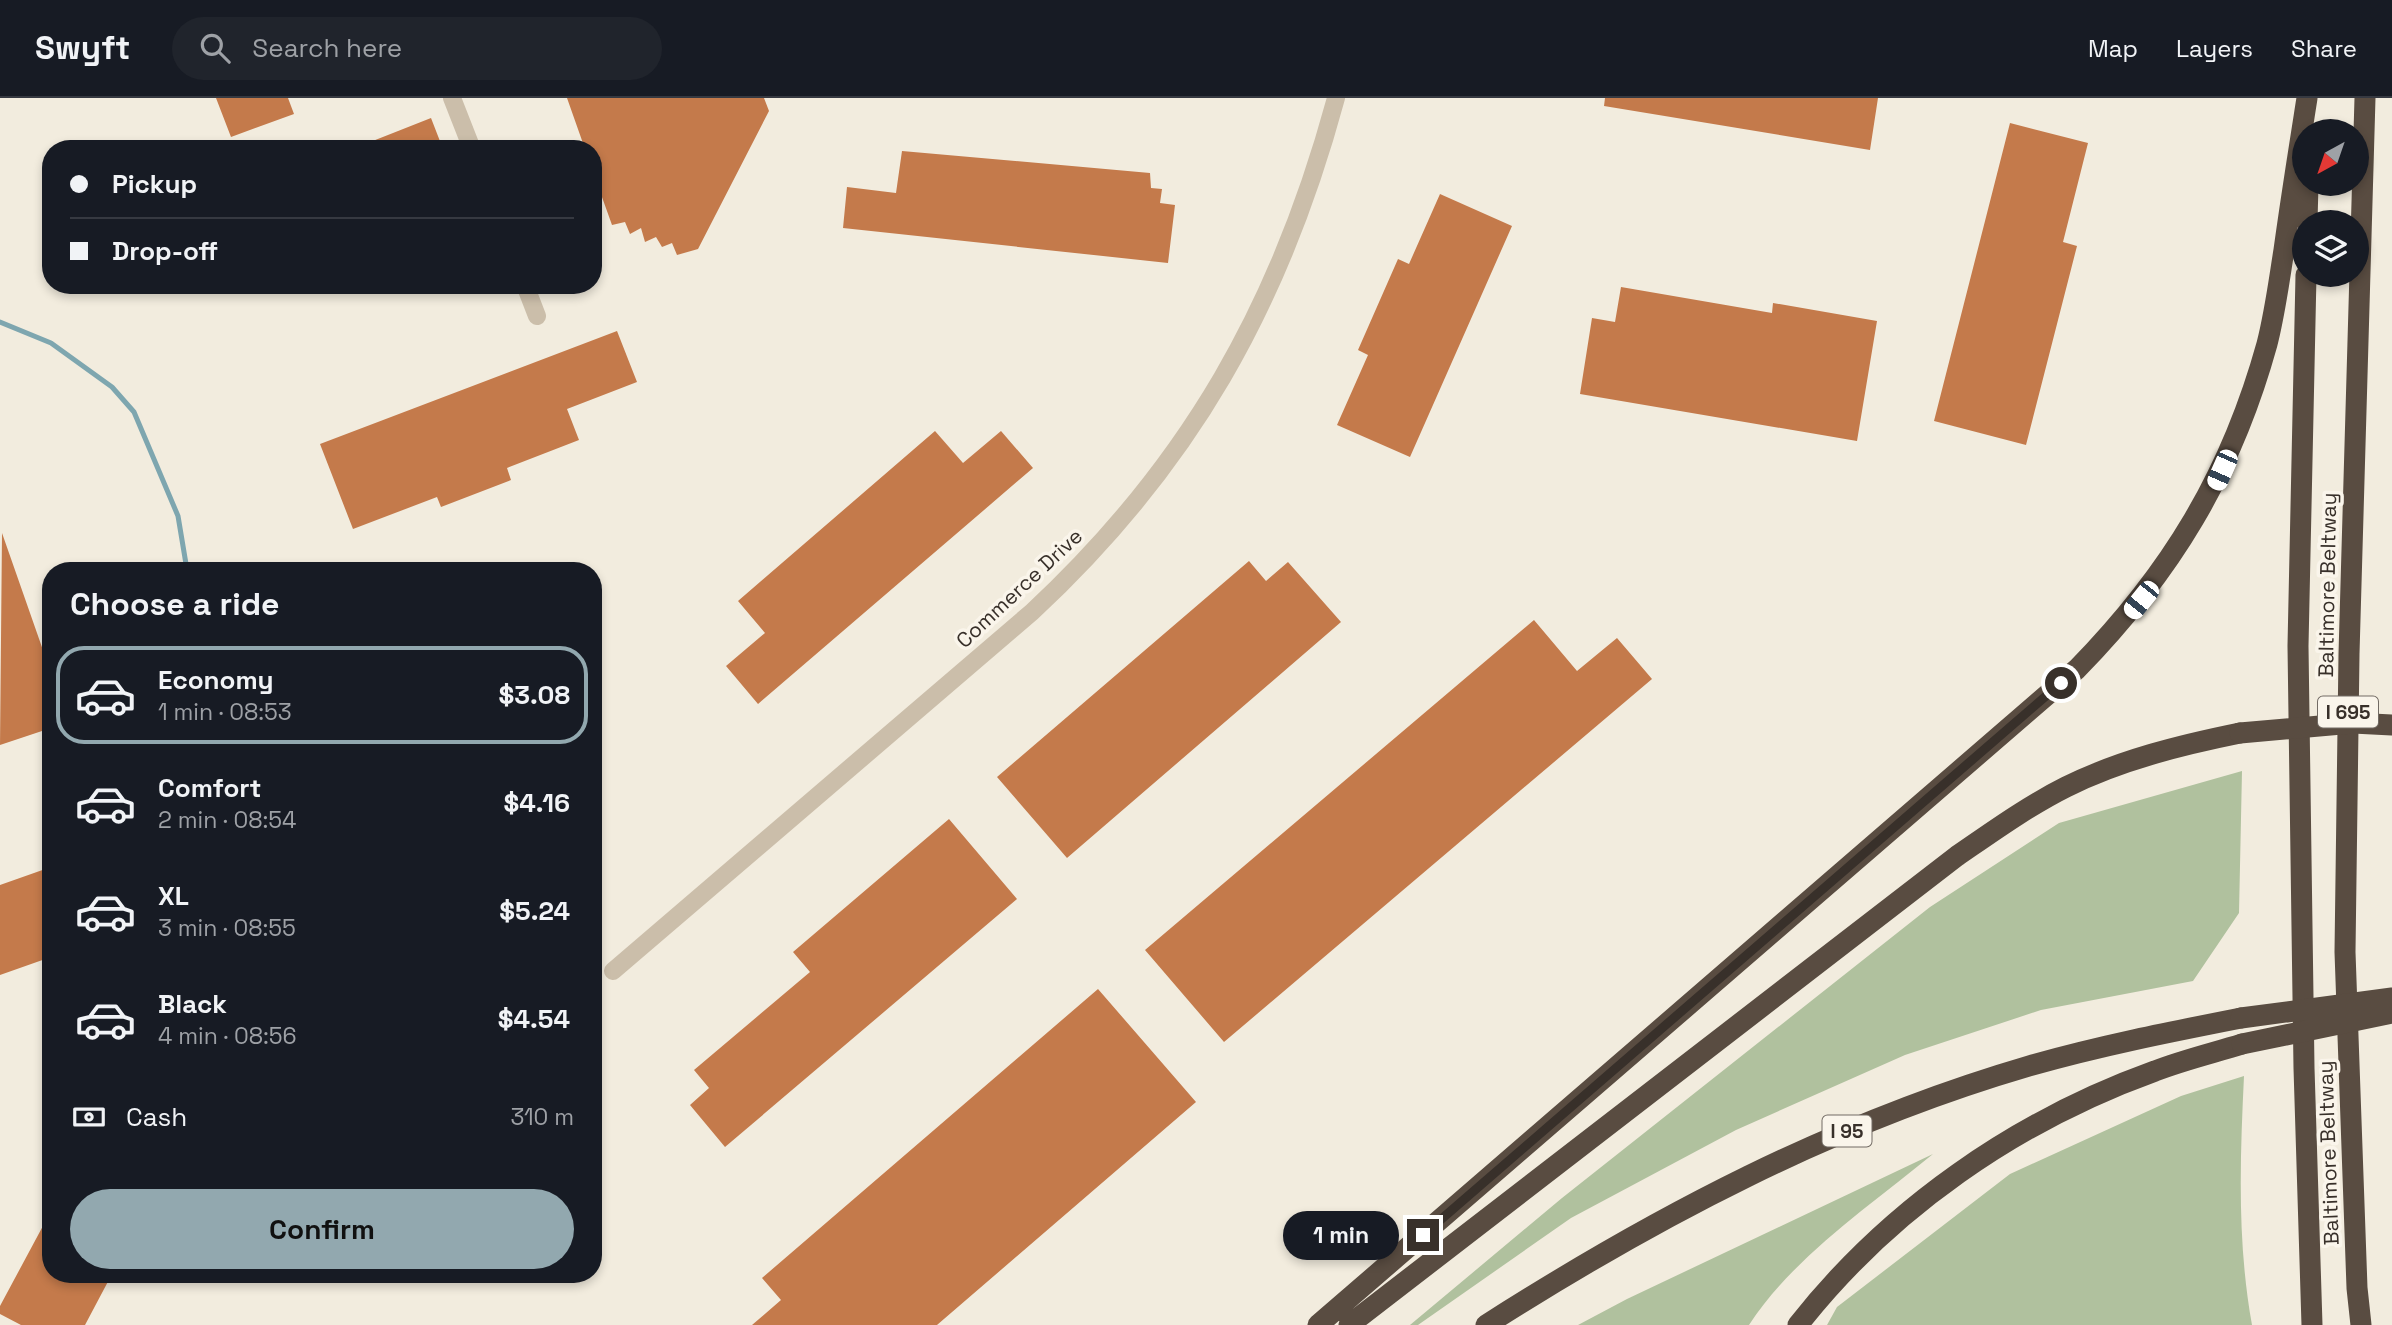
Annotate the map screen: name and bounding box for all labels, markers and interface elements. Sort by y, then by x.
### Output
search box [172,17,662,80]
text: Swyft [35,27,130,69]
icon: search [196,29,234,67]
text: Search here [252,31,402,65]
text: Map [2088,33,2138,64]
text: Layers [2176,33,2253,64]
text: Share [2291,33,2357,64]
north arrow [2292,119,2370,196]
map controls [2292,119,2369,287]
text: Pickup [112,167,197,201]
button: layers [2292,210,2369,287]
text: Drop-off [112,234,218,268]
car [2204,447,2241,493]
street label: Baltimore Beltway [2312,492,2342,678]
street label: Commerce Drive [950,522,1088,654]
car [2120,577,2163,623]
text: Choose a ride [70,584,280,624]
text: Economy [158,663,274,697]
icon: car [74,664,137,727]
route start [2045,667,2077,699]
text: $3.08 [499,678,570,712]
road number: I 695 [2318,696,2378,727]
text: 1 min · 08:53 [158,697,292,727]
text: Comfort [158,771,261,805]
icon: car [74,772,137,835]
text: $4.16 [503,786,570,820]
text: 2 min · 08:54 [158,805,296,835]
text: XL [158,879,189,913]
icon: car [74,880,137,943]
text: $5.24 [499,894,570,928]
text: 3 min · 08:55 [158,913,296,943]
text: Black [158,987,227,1021]
icon: car [74,988,137,1051]
text: $4.54 [498,1002,570,1036]
text: 4 min · 08:56 [158,1021,297,1051]
street label: Baltimore Beltway [2311,1060,2345,1246]
icon: cash [70,1098,108,1136]
text: Cash [126,1100,187,1134]
text: 310 m [510,1102,574,1132]
road number: I 95 [1822,1116,1871,1147]
button: Confirm [70,1189,574,1269]
callout: 1 min [1283,1210,1398,1260]
route end [1407,1219,1439,1251]
text: 1 min [1313,1220,1369,1250]

